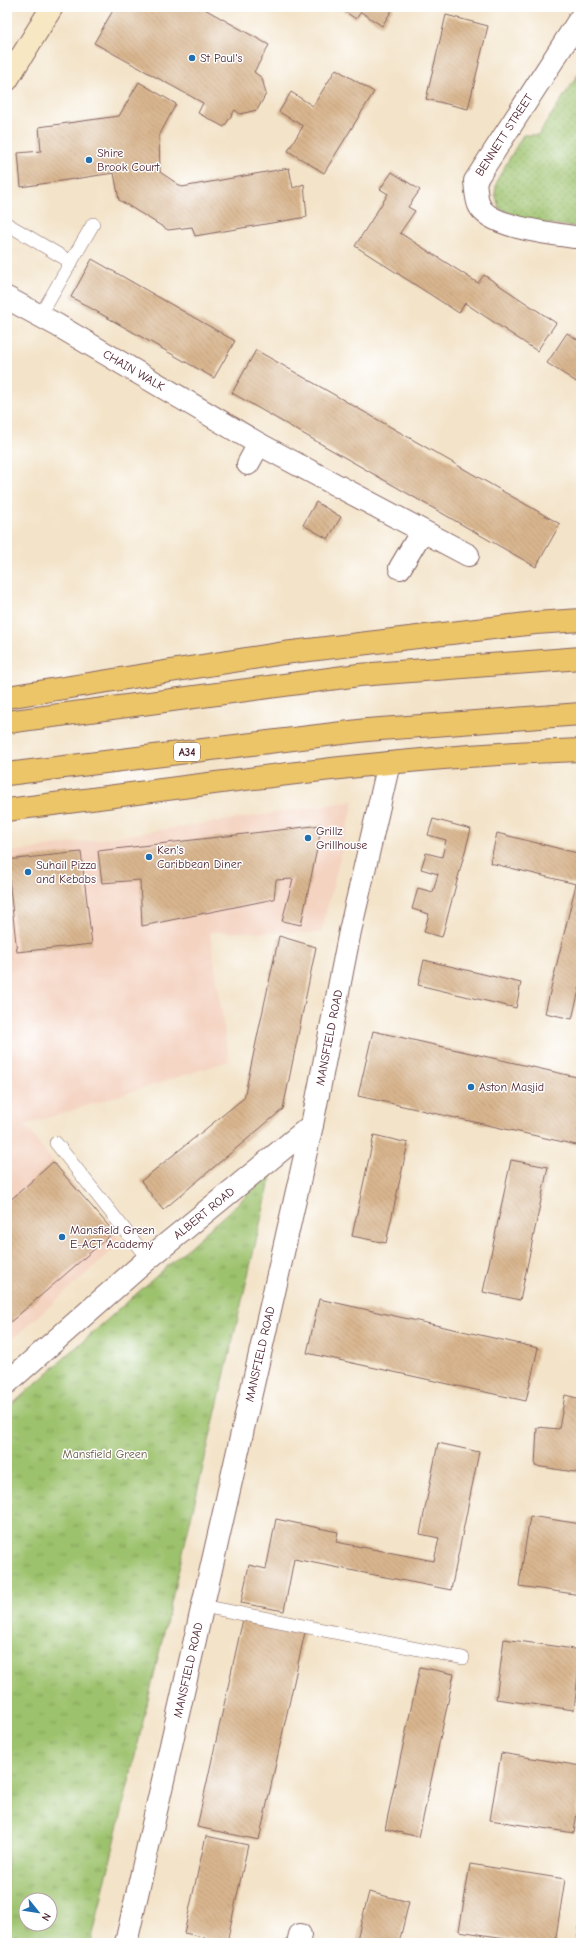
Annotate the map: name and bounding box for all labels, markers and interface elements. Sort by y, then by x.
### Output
place label: St Paul's [200,51,243,65]
marker: St Paul's [187,53,197,63]
street label: BENNETT STREET [472,91,536,179]
place label: Shire Brook Court [97,146,160,174]
marker: Shire Brook Court [84,155,94,165]
street label: CHAIN WALK [100,347,167,394]
road number: A34 [174,743,200,761]
place label: Grillz Grillhouse [316,824,367,852]
marker: Grillz Grillhouse [303,833,313,843]
place label: Ken's Caribbean Diner [157,843,242,871]
marker: Ken's Caribbean Diner [144,852,154,862]
place label: Suhail Pizza and Kebabs [36,858,97,886]
marker: Suhail Pizza and Kebabs [23,867,33,877]
street label: MANSFIELD ROAD [313,988,345,1087]
place label: Aston Masjid [479,1080,544,1094]
marker: Aston Masjid [466,1082,476,1092]
street label: ALBERT ROAD [171,1184,237,1242]
place label: Mansfield Green E-ACT Academy [70,1223,155,1251]
marker: Mansfield Green E-ACT Academy [57,1232,67,1242]
street label: MANSFIELD ROAD [242,1305,278,1403]
park label: Mansfield Green [63,1447,147,1461]
street label: MANSFIELD ROAD [170,1621,206,1719]
north arrow [18,1892,58,1932]
text: N [39,1910,54,1923]

